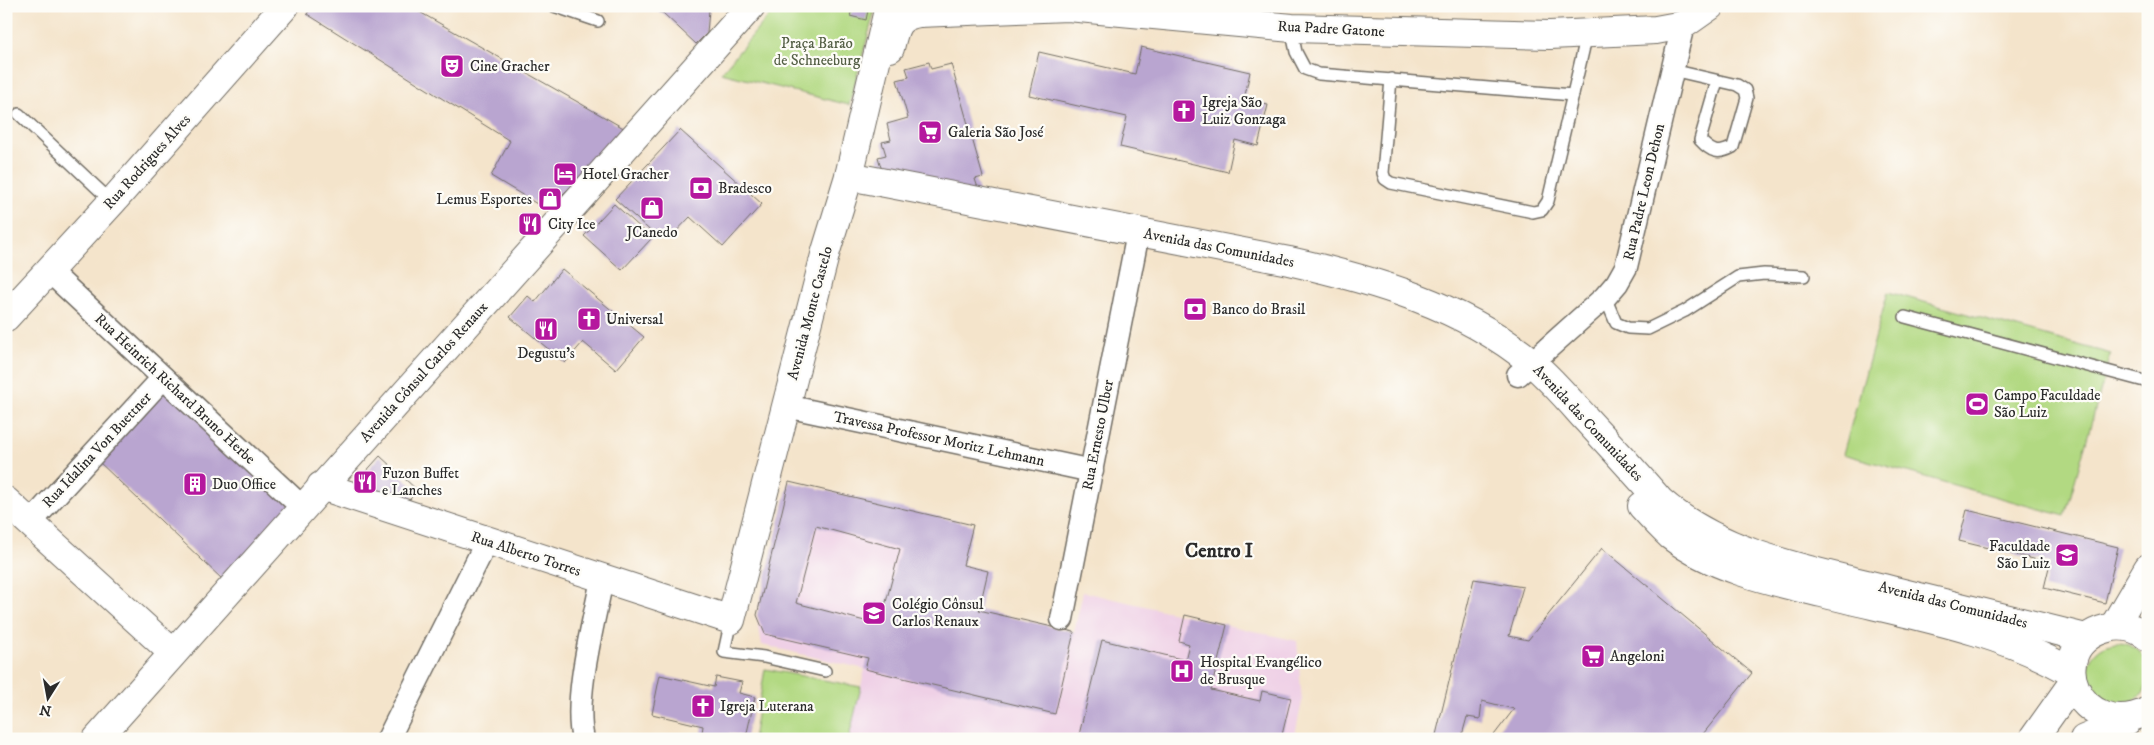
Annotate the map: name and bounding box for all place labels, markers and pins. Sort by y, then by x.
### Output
theatre icon: Cine Gracher [439,53,465,79]
place label: Cine Gracher [470,57,550,76]
place label: Igreja São Luiz Gonzaga [1202,93,1286,129]
church icon: Igreja São Luiz Gonzaga [1171,98,1197,124]
supermarket icon: Galeria São José [917,119,943,145]
place label: Galeria São José [948,123,1044,142]
hotel icon: Hotel Gracher [552,161,578,187]
place label: Hotel Gracher [582,165,669,184]
bank icon: Bradesco [688,175,714,201]
place label: Bradesco [718,179,772,198]
shop icon: Lemus Esportes [537,186,563,212]
place label: Lemus Esportes [436,190,532,209]
shop icon: JCanedo [639,195,665,221]
restaurant icon: City Ice [517,211,543,237]
place label: City Ice [548,215,596,234]
place label: JCanedo [625,223,677,242]
bank icon: Banco do Brasil [1182,296,1208,322]
place label: Banco do Brasil [1212,300,1306,319]
church icon: Universal [576,306,602,332]
place label: Universal [606,310,664,329]
restaurant icon: Degustu's [533,316,559,342]
place label: Degustu's [517,344,575,363]
place label: Campo Faculdade São Luiz [1994,386,2101,422]
sports icon: Campo Faculdade São Luiz [1964,391,1990,417]
place label: Fuzon Buffet e Lanches [382,464,459,500]
restaurant icon: Fuzon Buffet e Lanches [352,469,378,495]
building icon: Duo Office [182,471,208,497]
place label: Duo Office [212,475,276,494]
place label: Faculdade São Luiz [1989,537,2050,573]
school or university icon: Faculdade São Luiz [2054,542,2080,568]
place label: Colégio Cônsul Carlos Renaux [892,595,984,631]
school or university icon: Colégio Cônsul Carlos Renaux [861,600,887,626]
supermarket icon: Angeloni [1580,643,1606,669]
place label: Angeloni [1610,647,1664,666]
place label: Hospital Evangélico de Brusque [1200,653,1322,689]
hospital icon: Hospital Evangélico de Brusque [1169,658,1195,684]
church icon: Igreja Luterana [690,693,716,719]
place label: Igreja Luterana [720,697,814,716]

